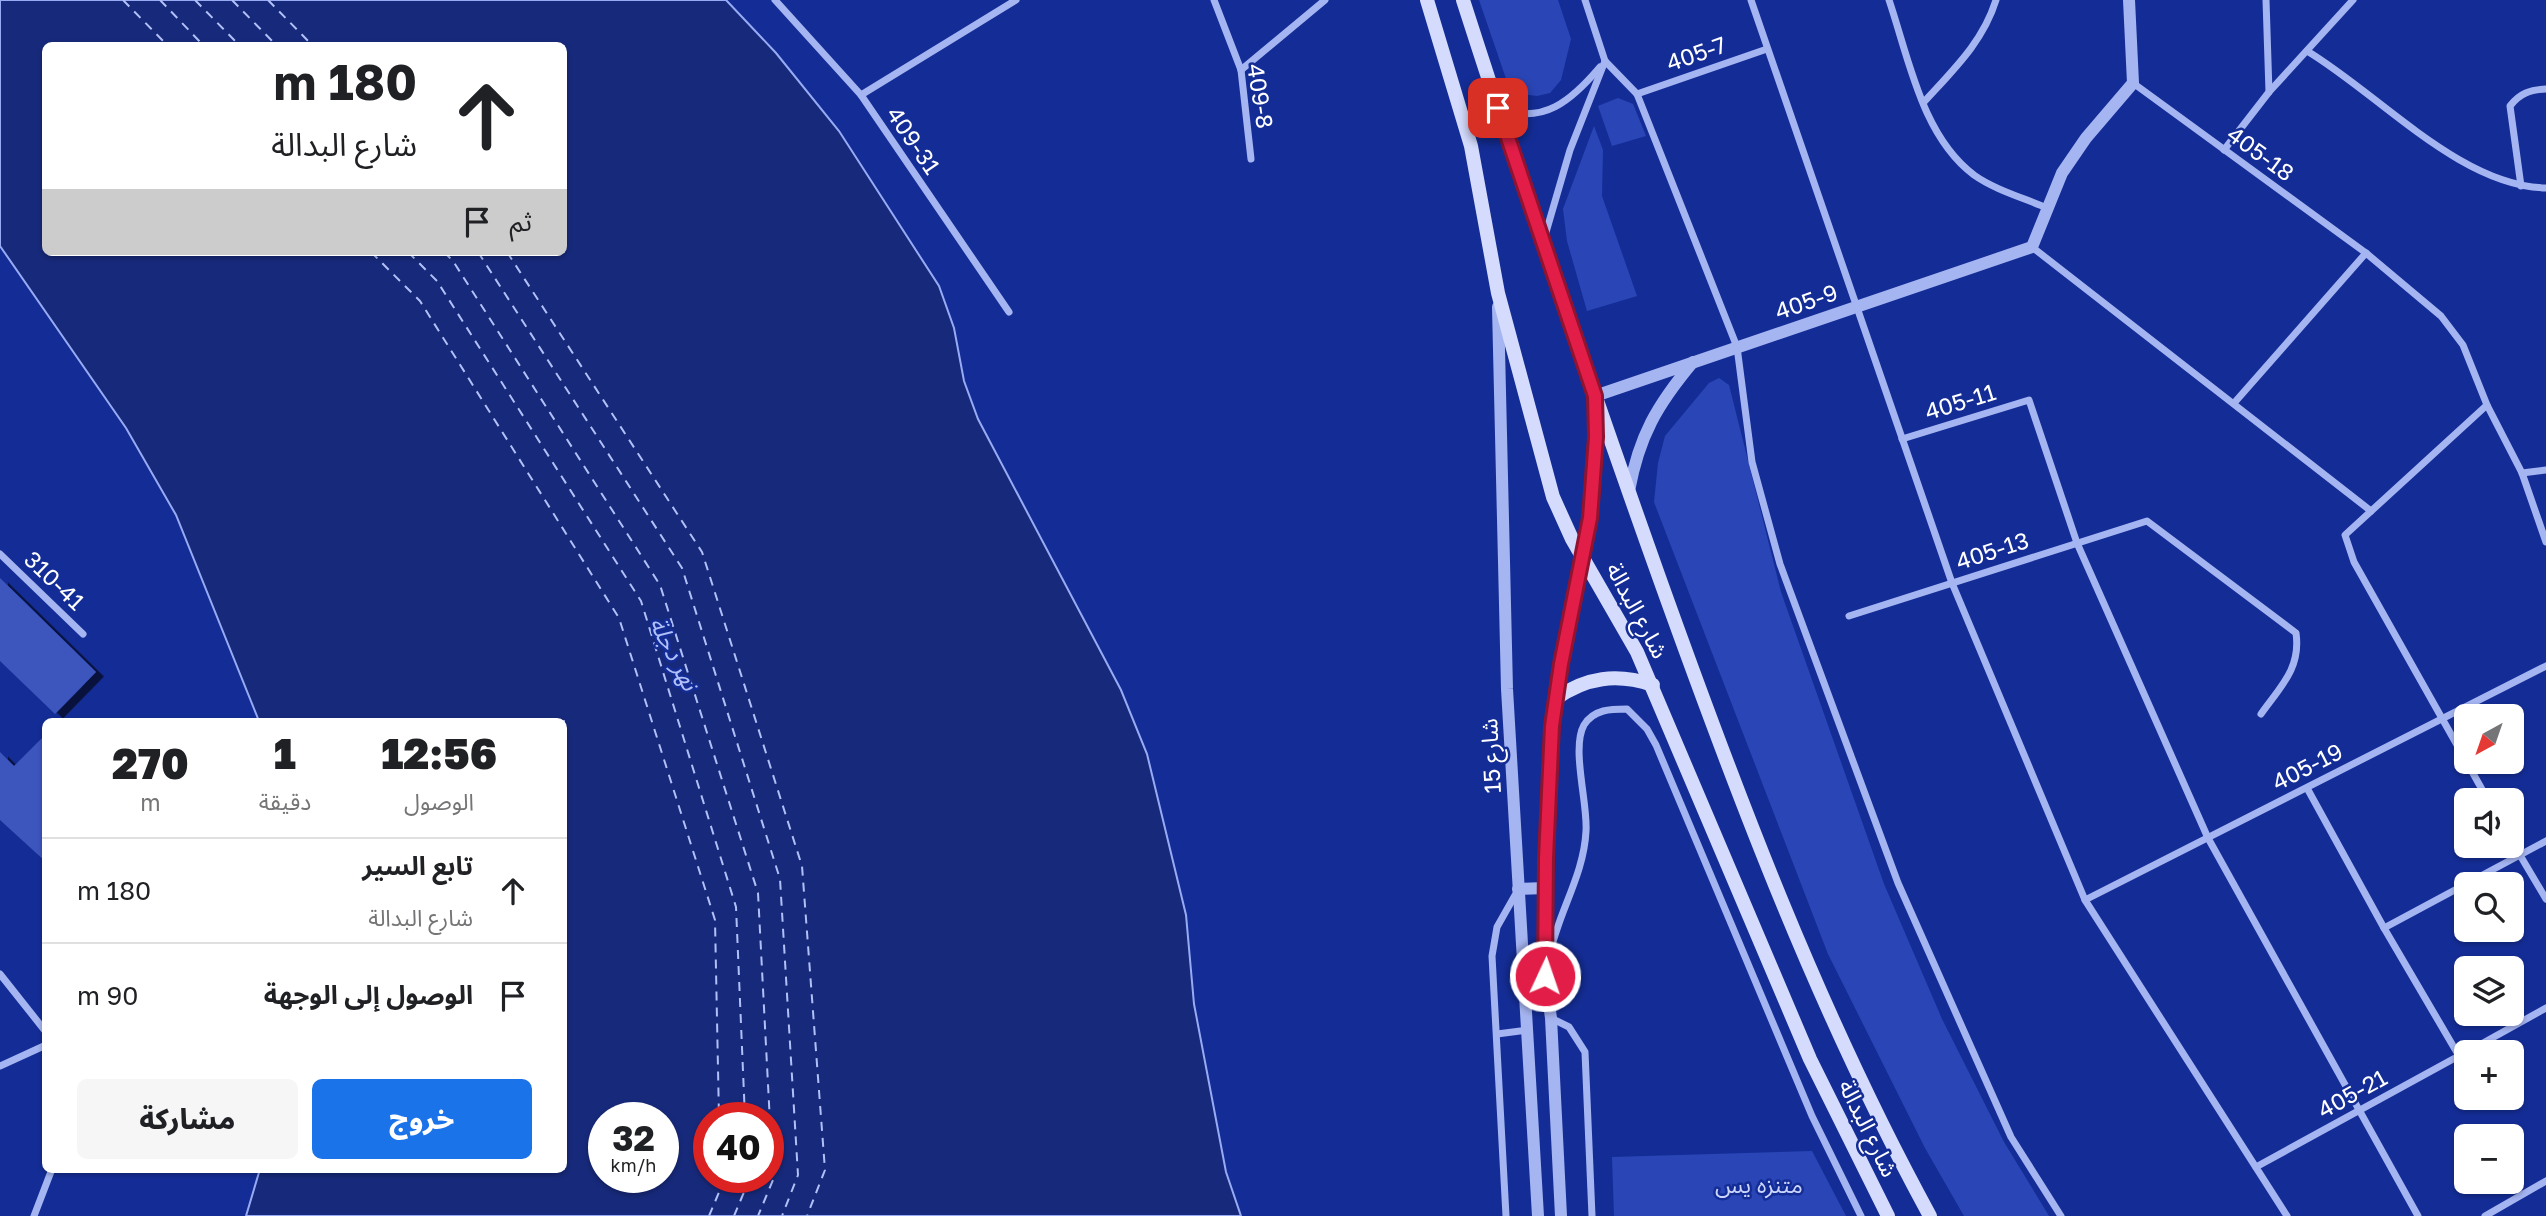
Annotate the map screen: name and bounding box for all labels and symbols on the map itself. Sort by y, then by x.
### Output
street label: 405-7 [1663,30,1729,76]
street label: 409-8 [1242,62,1280,130]
pin [1468,78,1528,138]
street label: 409-31 [881,101,947,179]
street label: 405-18 [2222,119,2300,187]
street label: 405-9 [1771,277,1841,325]
street label: 405-11 [1921,377,1999,425]
street label: 405-13 [1952,525,2032,575]
street label: 310-41 [19,545,91,615]
street label: شارع البدالة [1598,557,1675,665]
water label: نهر دجلة [643,611,707,697]
north arrow [2454,704,2524,774]
street label: شارع 15 [1474,718,1510,794]
street label: 405-19 [2267,736,2347,796]
position arrow [1508,939,1582,1013]
street label: 405-21 [2312,1063,2392,1123]
street label: شارع البدالة [1830,1075,1905,1183]
speed limit sign: 40 [693,1102,784,1193]
park label: متنزه يس [1715,1170,1803,1199]

